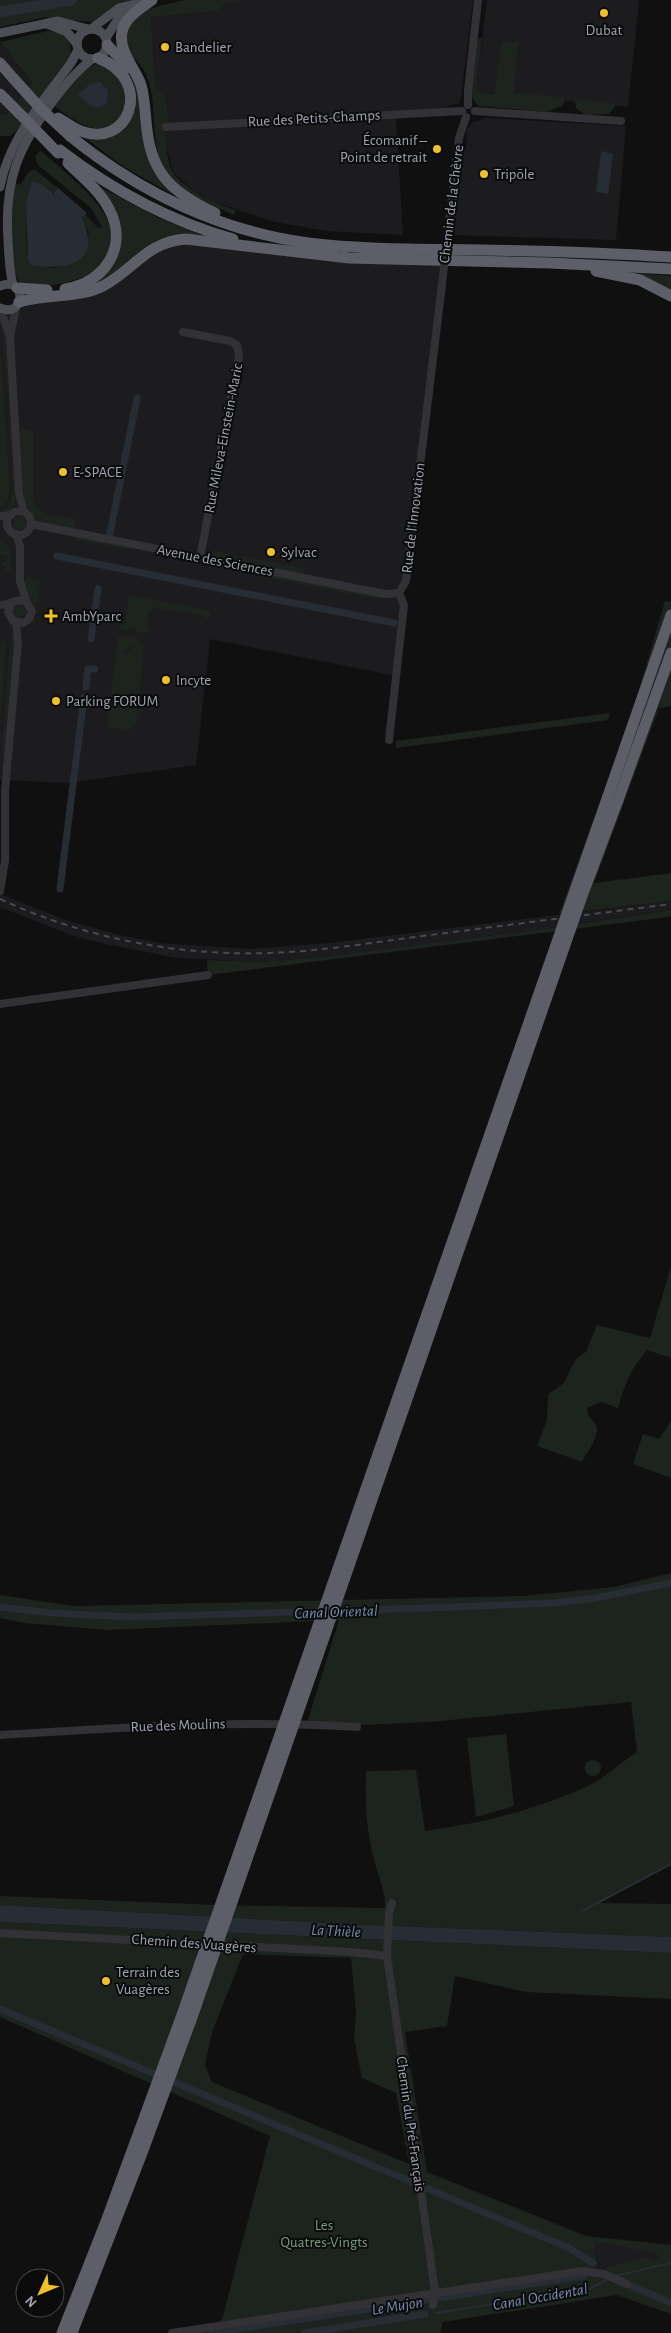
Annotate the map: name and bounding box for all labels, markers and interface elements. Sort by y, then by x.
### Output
marker: Dubat [598,7,610,19]
place label: Dubat [586,23,623,38]
place label: Bandelier [175,40,232,55]
marker: Bandelier [159,41,171,53]
street label: Rue des Petits-Champs [247,108,381,129]
place label: Écomanif – Point de retrait [340,131,428,165]
marker: Écomanif – Point de retrait [431,143,443,155]
street label: Chemin de la Chèvre [437,144,466,264]
place label: Tripōle [494,167,535,182]
marker: Tripōle [478,168,490,180]
street label: Rue Mileva-Einstein-Maric [202,362,245,514]
street label: Rue de l'Innovation [399,462,428,574]
place label: E-SPACE [73,465,122,480]
marker: E-SPACE [57,466,69,478]
street label: Avenue des Sciences [156,542,274,579]
place label: Sylvac [281,545,317,560]
marker: Sylvac [265,546,277,558]
marker: AmbYparc [44,609,58,623]
place label: AmbYparc [62,609,121,624]
place label: Incyte [176,673,211,688]
marker: Incyte [160,674,172,686]
place label: Parking FORUM [66,694,158,709]
marker: Parking FORUM [50,695,62,707]
water label: Canal Oriental [294,1603,378,1621]
street label: Rue des Moulins [130,1716,226,1735]
water label: La Thièle [311,1922,361,1940]
street label: Chemin des Vuagères [131,1932,257,1955]
place label: Terrain des Vuagères [116,1965,180,1997]
marker: Terrain des Vuagères [100,1975,112,1987]
street label: Chemin du Pré-Français [394,2055,427,2193]
park label: Les Quatres-Vingts [280,2218,368,2250]
north arrow [15,2268,65,2318]
water label: Canal Occidental [491,2281,589,2313]
text: N [23,2293,40,2310]
water label: Le Mujon [370,2294,424,2319]

